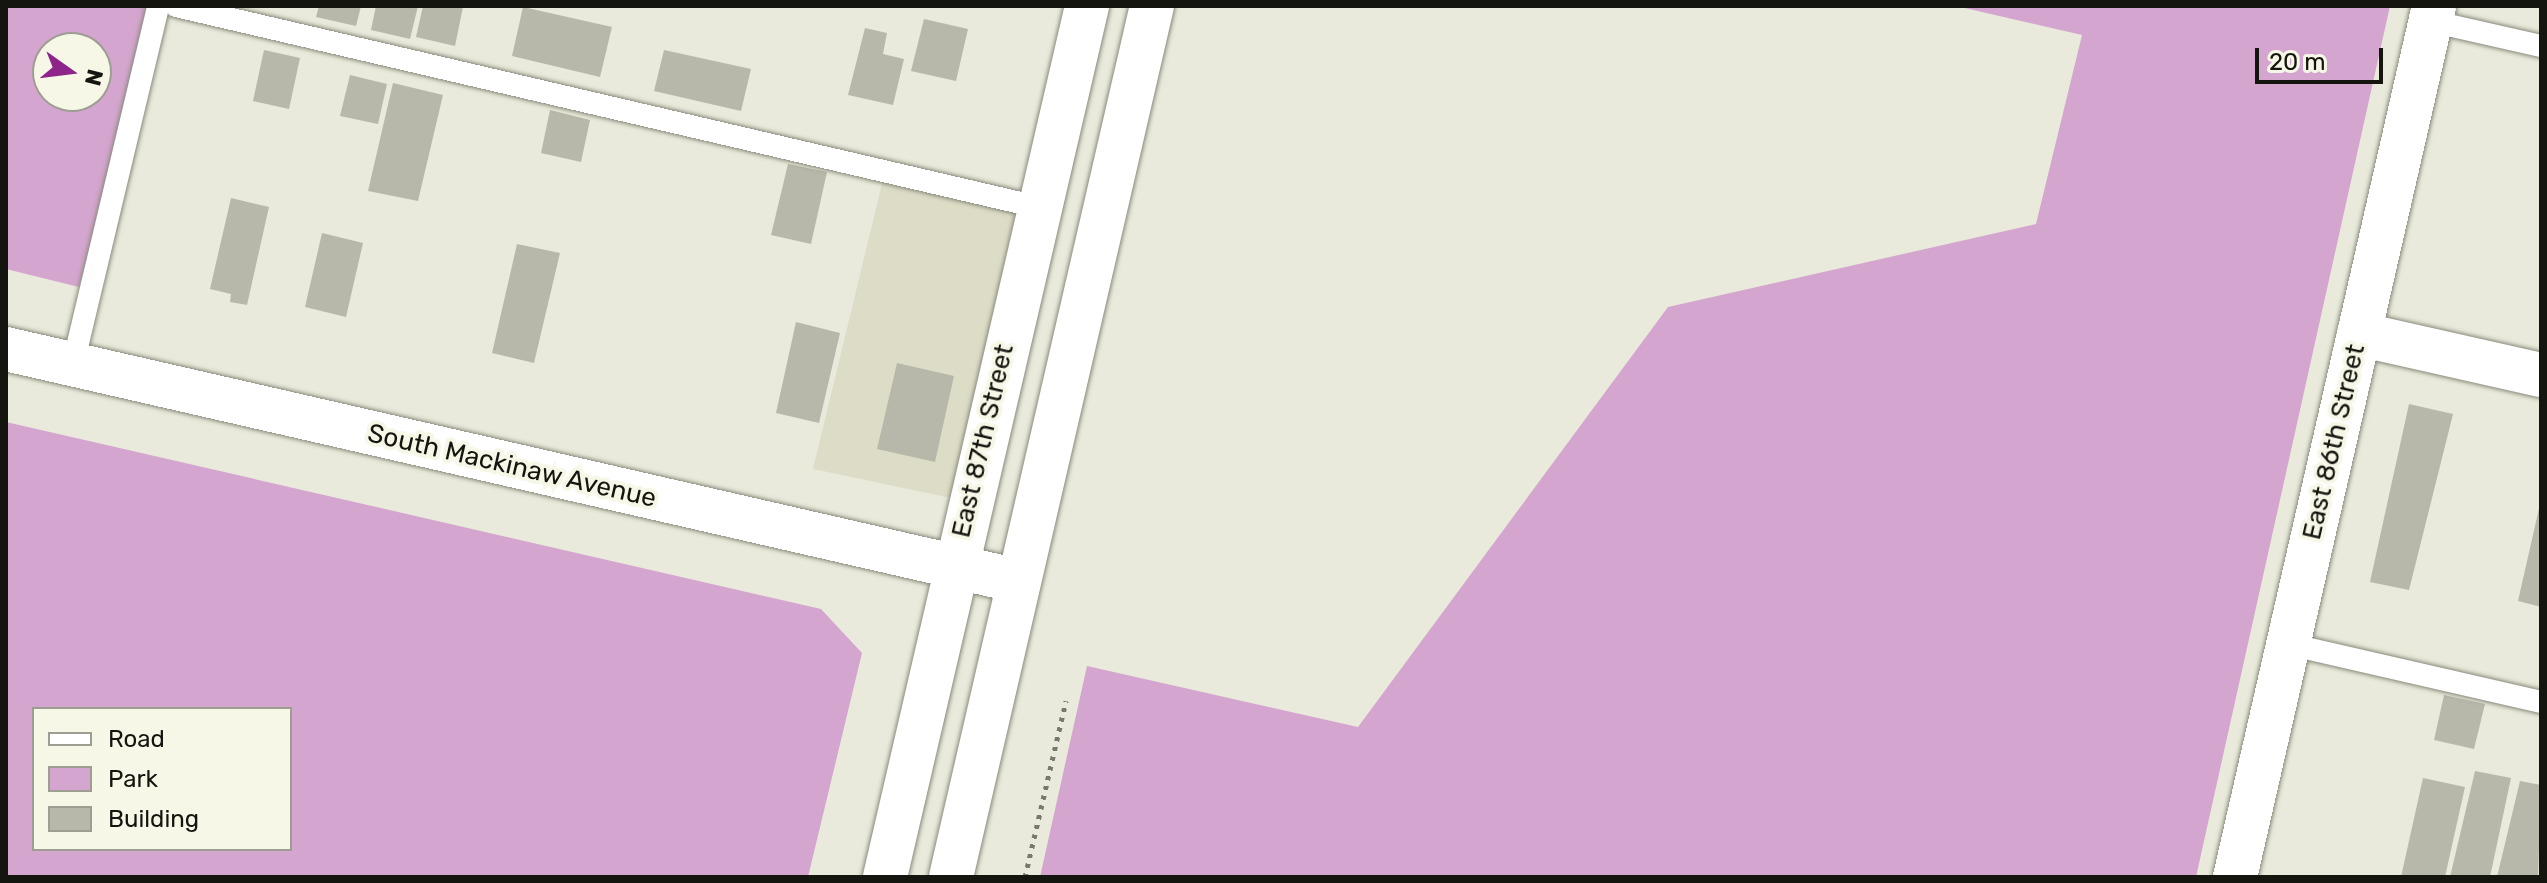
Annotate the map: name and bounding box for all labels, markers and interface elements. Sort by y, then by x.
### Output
north arrow [32,32,112,112]
scale bar [2259,32,2387,82]
text: 20 m [2269,48,2326,76]
text: N [79,66,109,88]
street label: East 87th Street [946,341,1020,541]
street label: East 86th Street [2296,341,2372,543]
street label: South Mackinaw Avenue [364,417,660,515]
legend [32,707,292,851]
text: Road [108,725,165,753]
text: Park [108,765,158,793]
text: Building [108,805,199,833]

